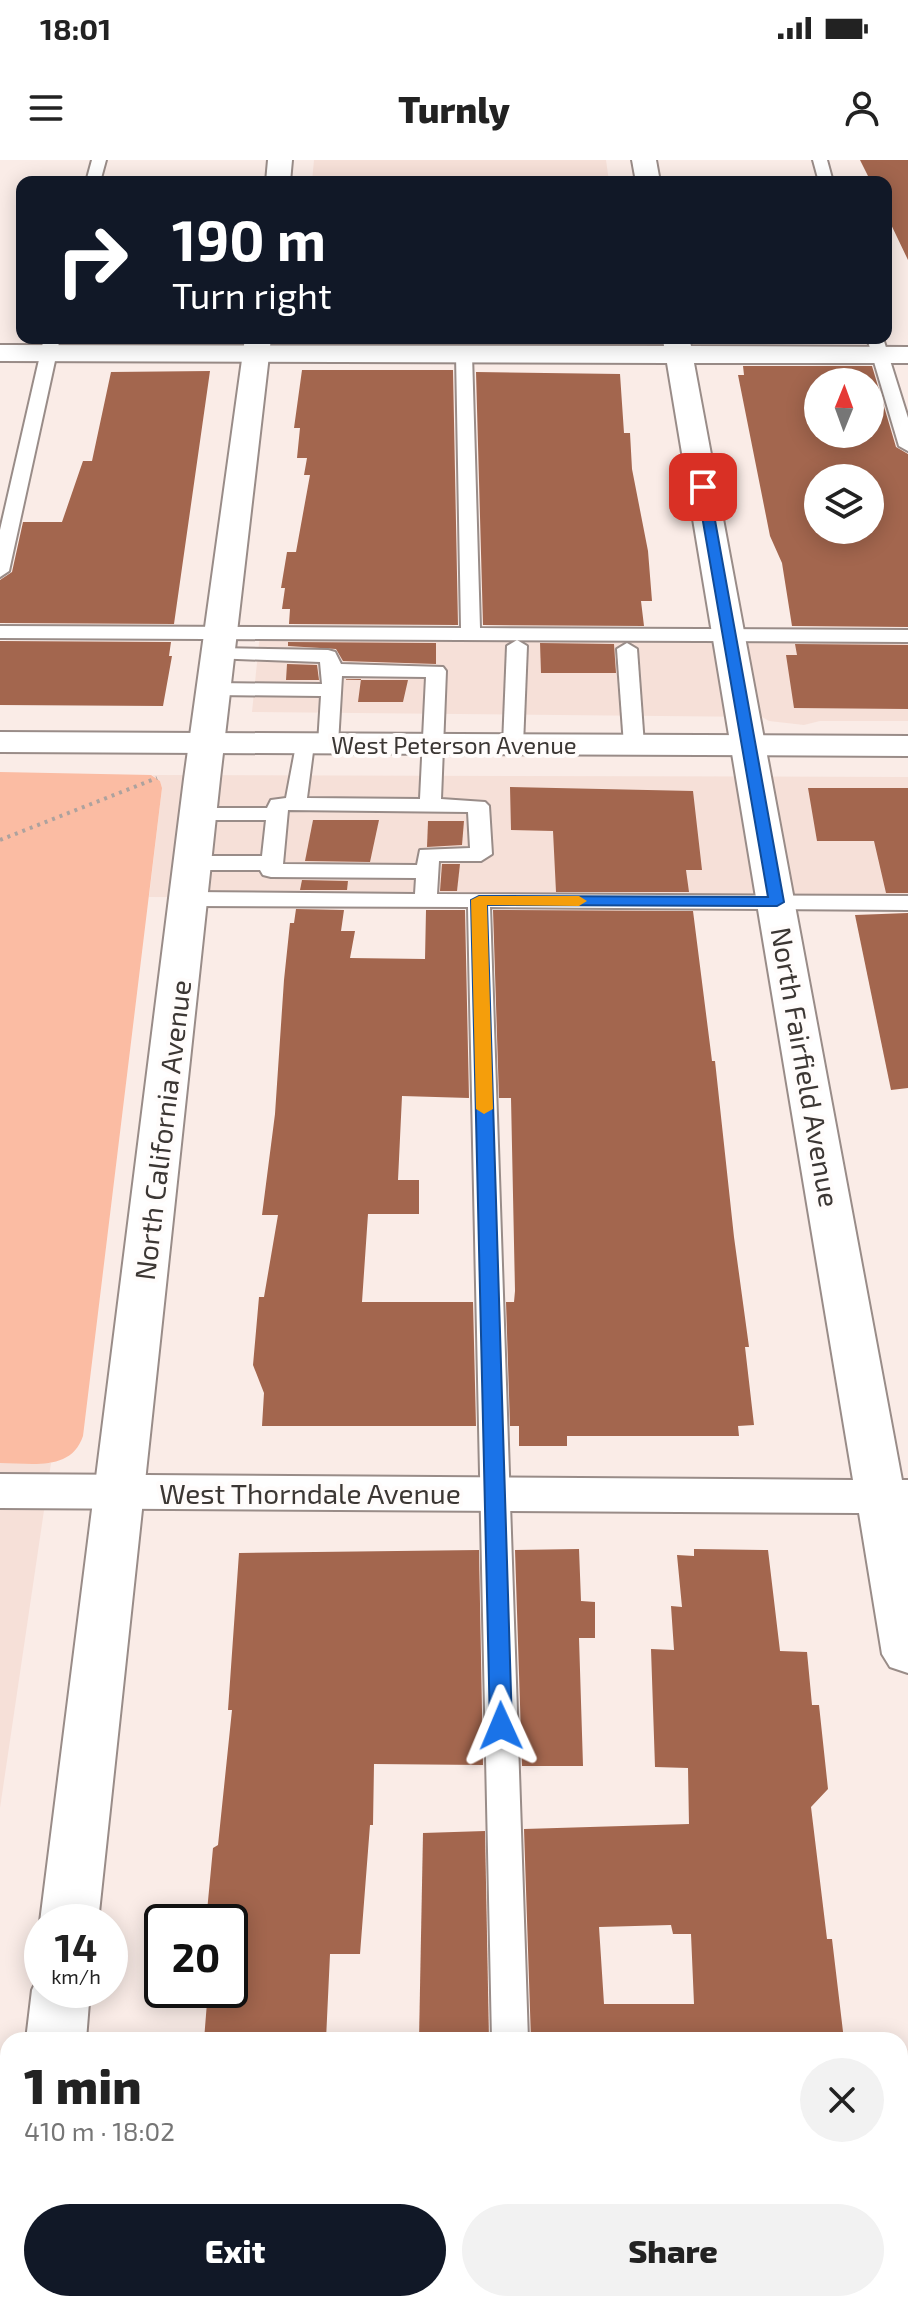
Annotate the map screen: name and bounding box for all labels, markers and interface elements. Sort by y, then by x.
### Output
text: 18:01 [40,10,111,46]
icon: menu [24,86,68,130]
icon: person [840,86,884,130]
text: Turnly [398,87,510,130]
text: 190 m [172,205,326,272]
icon: right [40,208,144,312]
text: Turn right [172,273,332,316]
north arrow [804,368,884,448]
map controls [804,368,884,544]
pin [669,453,737,521]
button: layers [804,464,884,544]
icon: arrive [681,465,725,509]
street label: West Peterson Avenue [331,730,577,759]
street label: North Fairfield Avenue [765,924,847,1210]
street label: North California Avenue [127,978,197,1282]
street label: West Thorndale Avenue [159,1476,461,1510]
position arrow [459,1684,543,1768]
speed limit sign: 20 [144,1904,248,2008]
text: 14 [55,1922,97,1970]
text: km/h [51,1964,101,1988]
text: 1 min [24,2056,142,2114]
button: close [800,2058,884,2142]
text: 410 m · 18:02 [24,2115,175,2146]
button: Exit [24,2204,446,2296]
button: Share [462,2204,884,2296]

